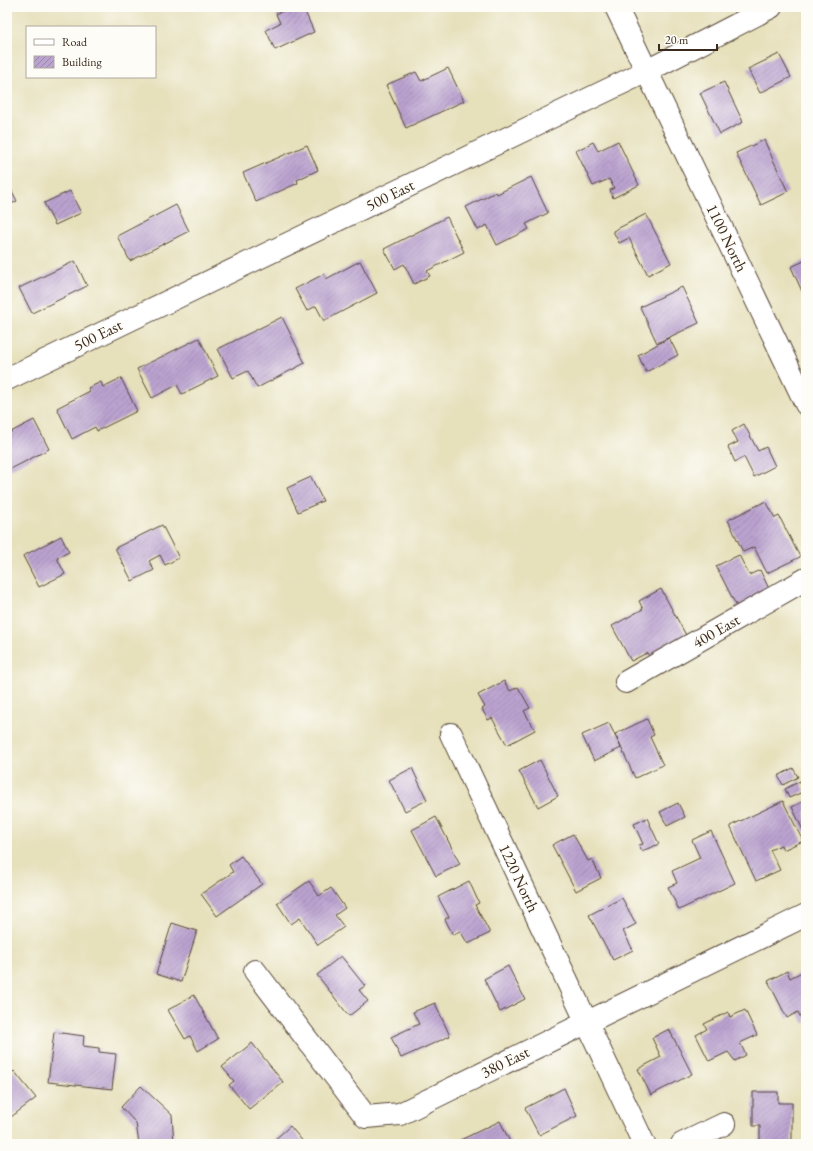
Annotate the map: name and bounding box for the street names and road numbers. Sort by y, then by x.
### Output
street label: 500 East [362,174,418,216]
street label: 1100 North [702,201,752,275]
street label: 500 East [70,314,126,356]
street label: 400 East [688,609,744,653]
street label: 1220 North [494,840,544,916]
street label: 380 East [477,1041,533,1083]

